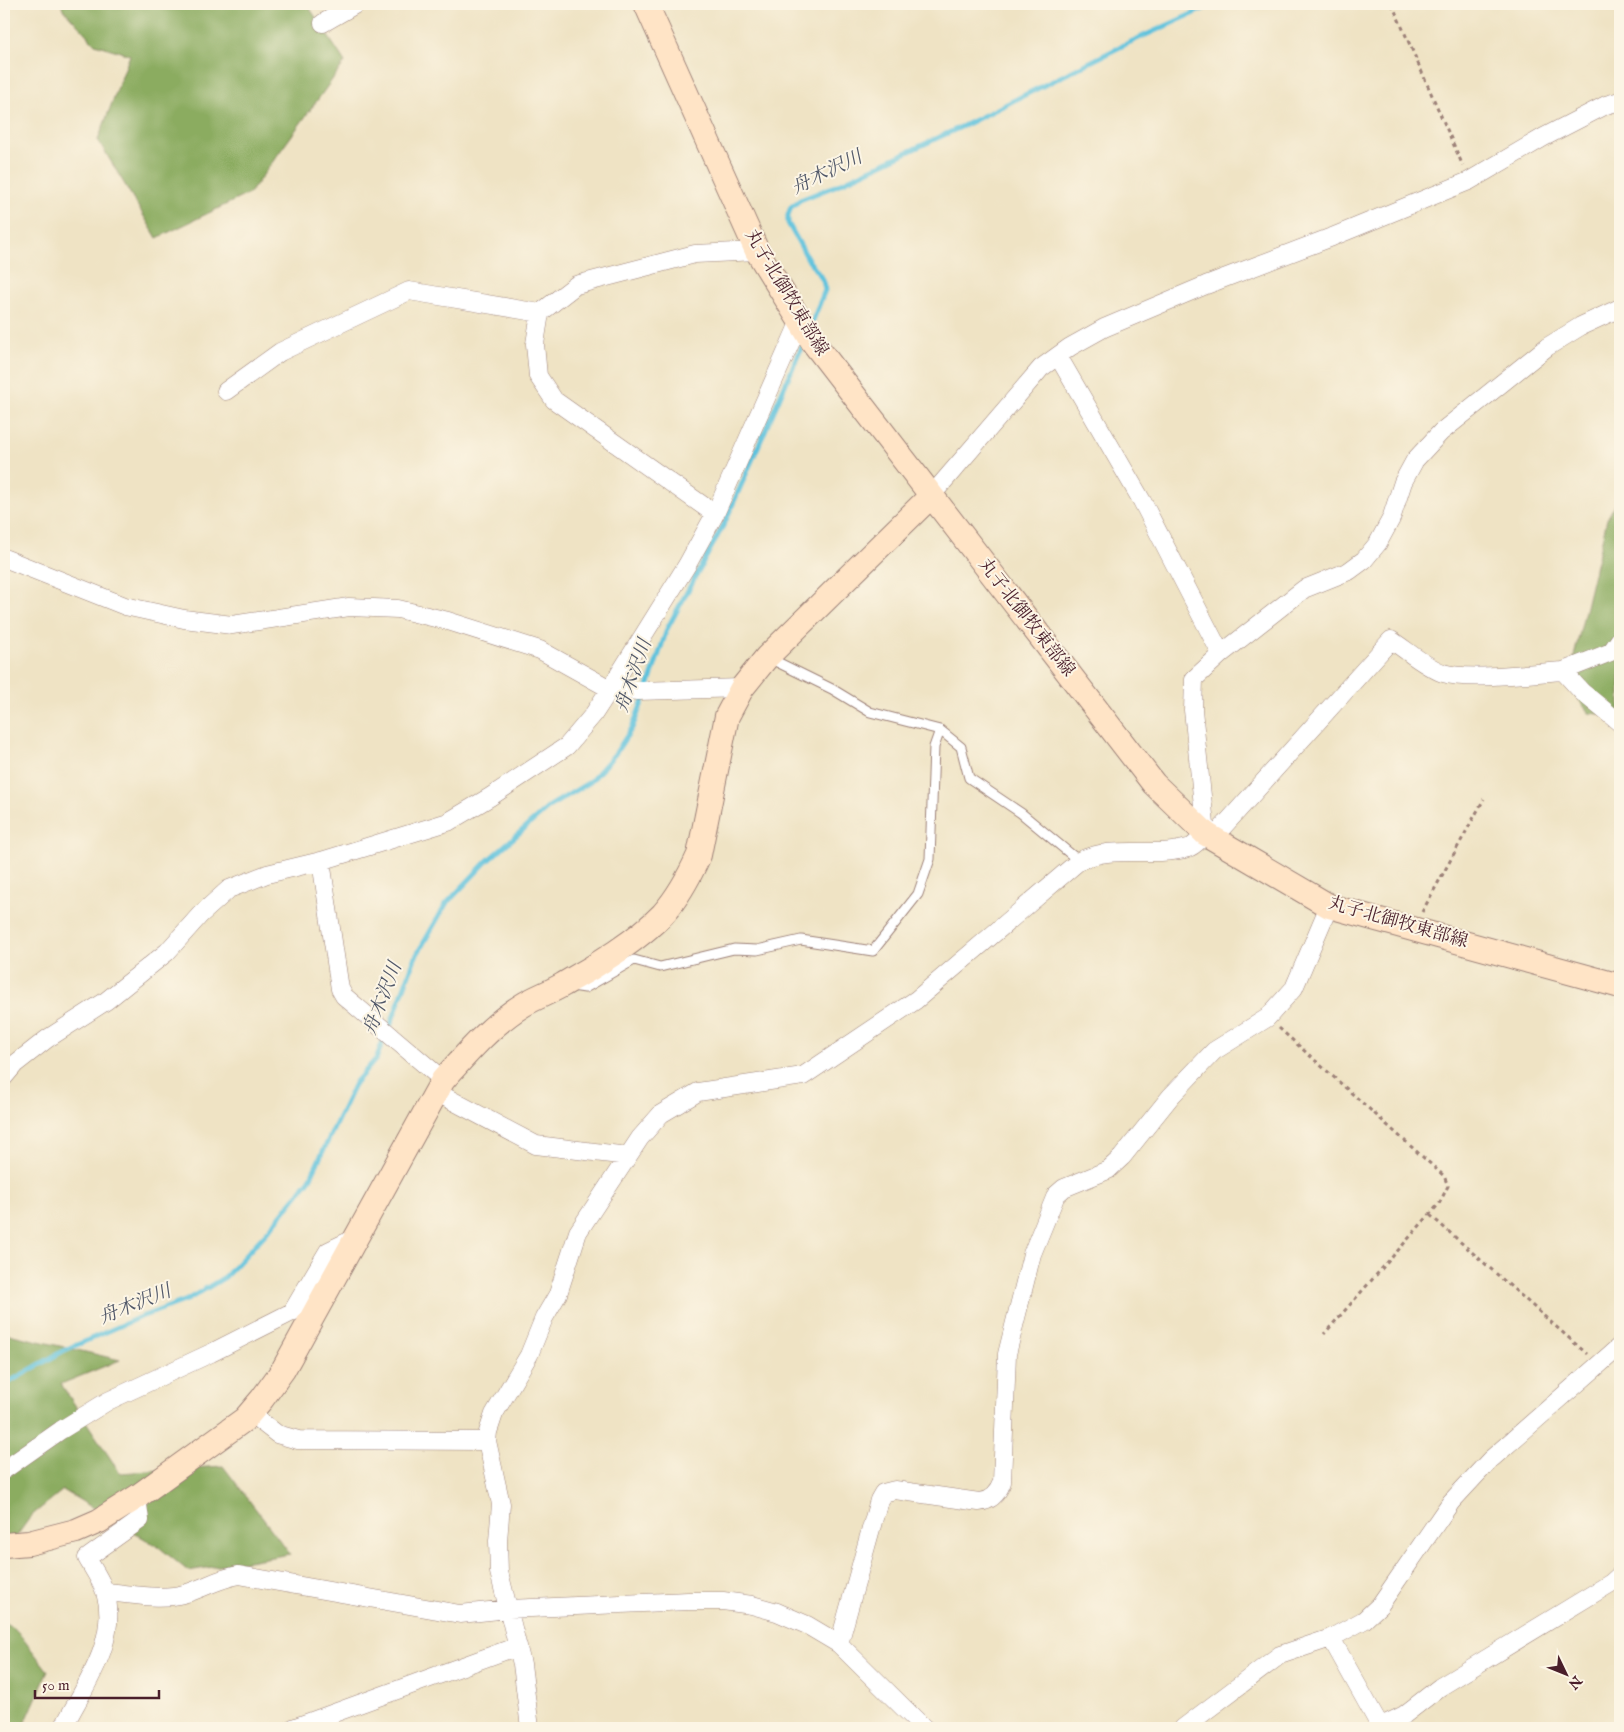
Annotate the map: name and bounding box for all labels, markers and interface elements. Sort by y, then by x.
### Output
water label: 舟木沢川 [788,145,868,200]
street label: 丸子北御牧東部線 [739,225,833,361]
street label: 丸子北御牧東部線 [973,554,1079,682]
water label: 舟木沢川 [610,634,658,716]
street label: 丸子北御牧東部線 [1326,892,1470,954]
water label: 舟木沢川 [358,957,409,1039]
water label: 舟木沢川 [95,1279,177,1330]
north arrow [1542,1650,1592,1700]
scale bar [35,1667,159,1699]
text: N [1564,1671,1586,1693]
text: 50 m [42,1676,70,1695]

